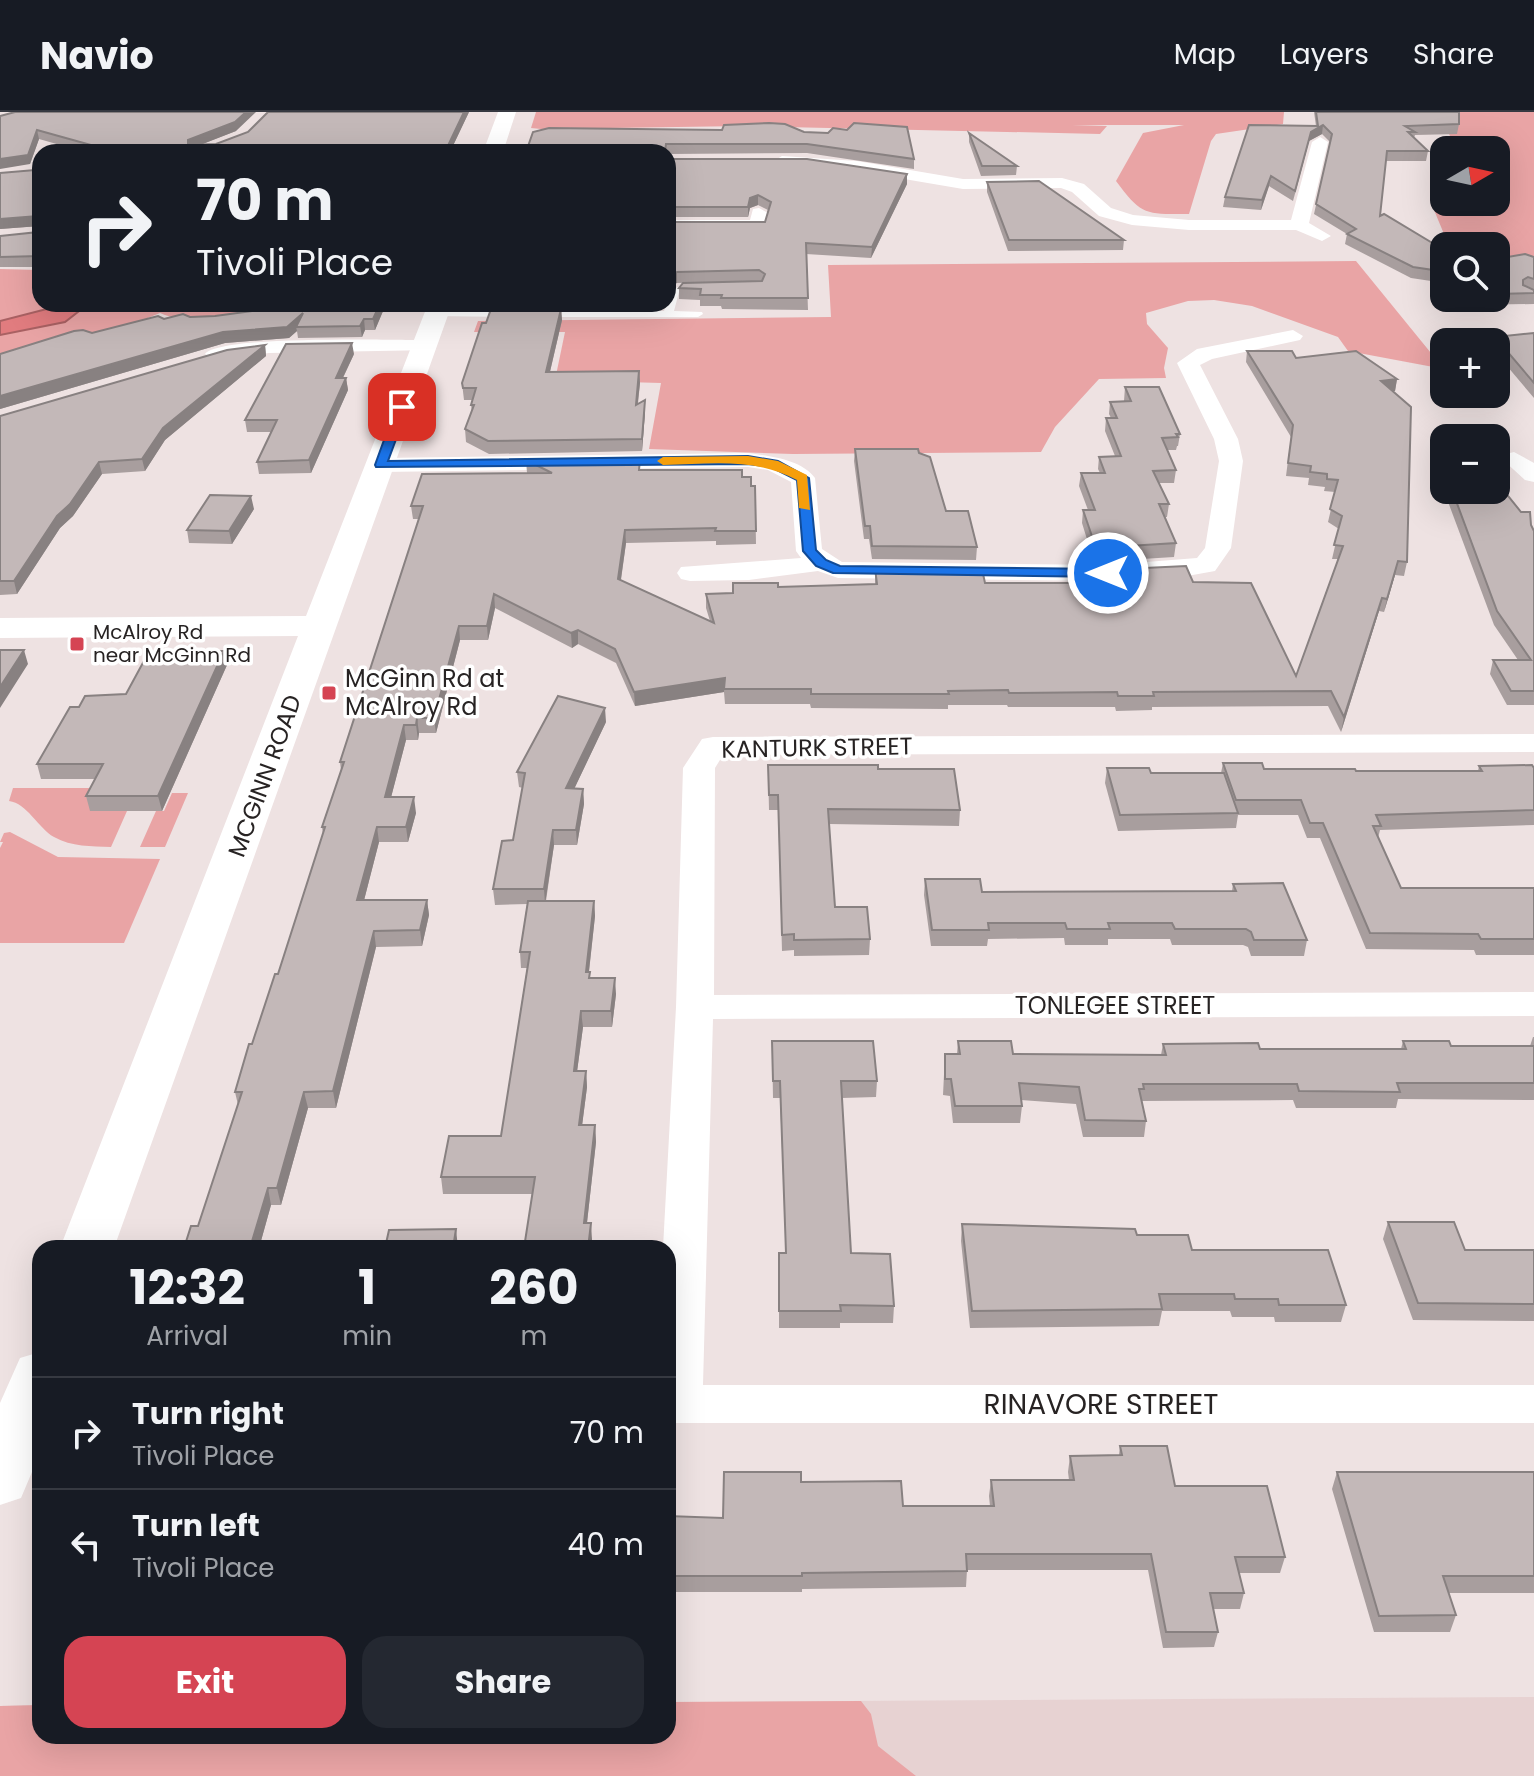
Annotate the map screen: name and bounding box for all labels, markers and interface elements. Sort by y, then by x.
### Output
text: Navio [40,29,154,82]
text: Map [1174,35,1236,74]
text: Layers [1280,35,1369,74]
text: Share [1413,35,1494,74]
north arrow [1430,136,1510,216]
map controls [1430,136,1510,504]
text: 70 m [196,161,334,240]
icon: right [64,176,168,280]
button: search [1430,232,1510,312]
text: Tivoli Place [196,237,393,288]
button: + [1430,328,1510,408]
pin [368,373,436,441]
icon: arrive [380,385,424,429]
button: − [1430,424,1510,504]
position arrow [1066,531,1150,615]
place label: McAlroy Rd near McGinn Rd [93,618,251,669]
marker: McAlroy Rd near McGinn Rd [68,635,86,653]
place label: McGinn Rd at McAlroy Rd [345,662,504,723]
marker: McGinn Rd at McAlroy Rd [320,684,338,702]
street label: MCGINN ROAD [220,690,309,862]
street label: KANTURK STREET [721,729,913,766]
street label: TONLEGEE STREET [1015,989,1215,1022]
text: 12:32 [129,1254,245,1321]
text: 1 [358,1254,376,1321]
text: 260 [489,1254,579,1321]
text: Arrival [146,1318,228,1354]
text: min [342,1318,392,1354]
text: m [521,1318,547,1354]
street label: RINAVORE STREET [984,1385,1218,1424]
text: Turn right [132,1392,284,1435]
icon: right [64,1411,108,1455]
text: 70 m [570,1411,644,1454]
text: Tivoli Place [132,1438,274,1474]
text: Turn left [132,1504,260,1547]
icon: left [64,1523,108,1567]
text: 40 m [567,1523,644,1566]
text: Tivoli Place [132,1550,274,1586]
button: Exit [64,1636,346,1728]
button: Share [362,1636,644,1728]

